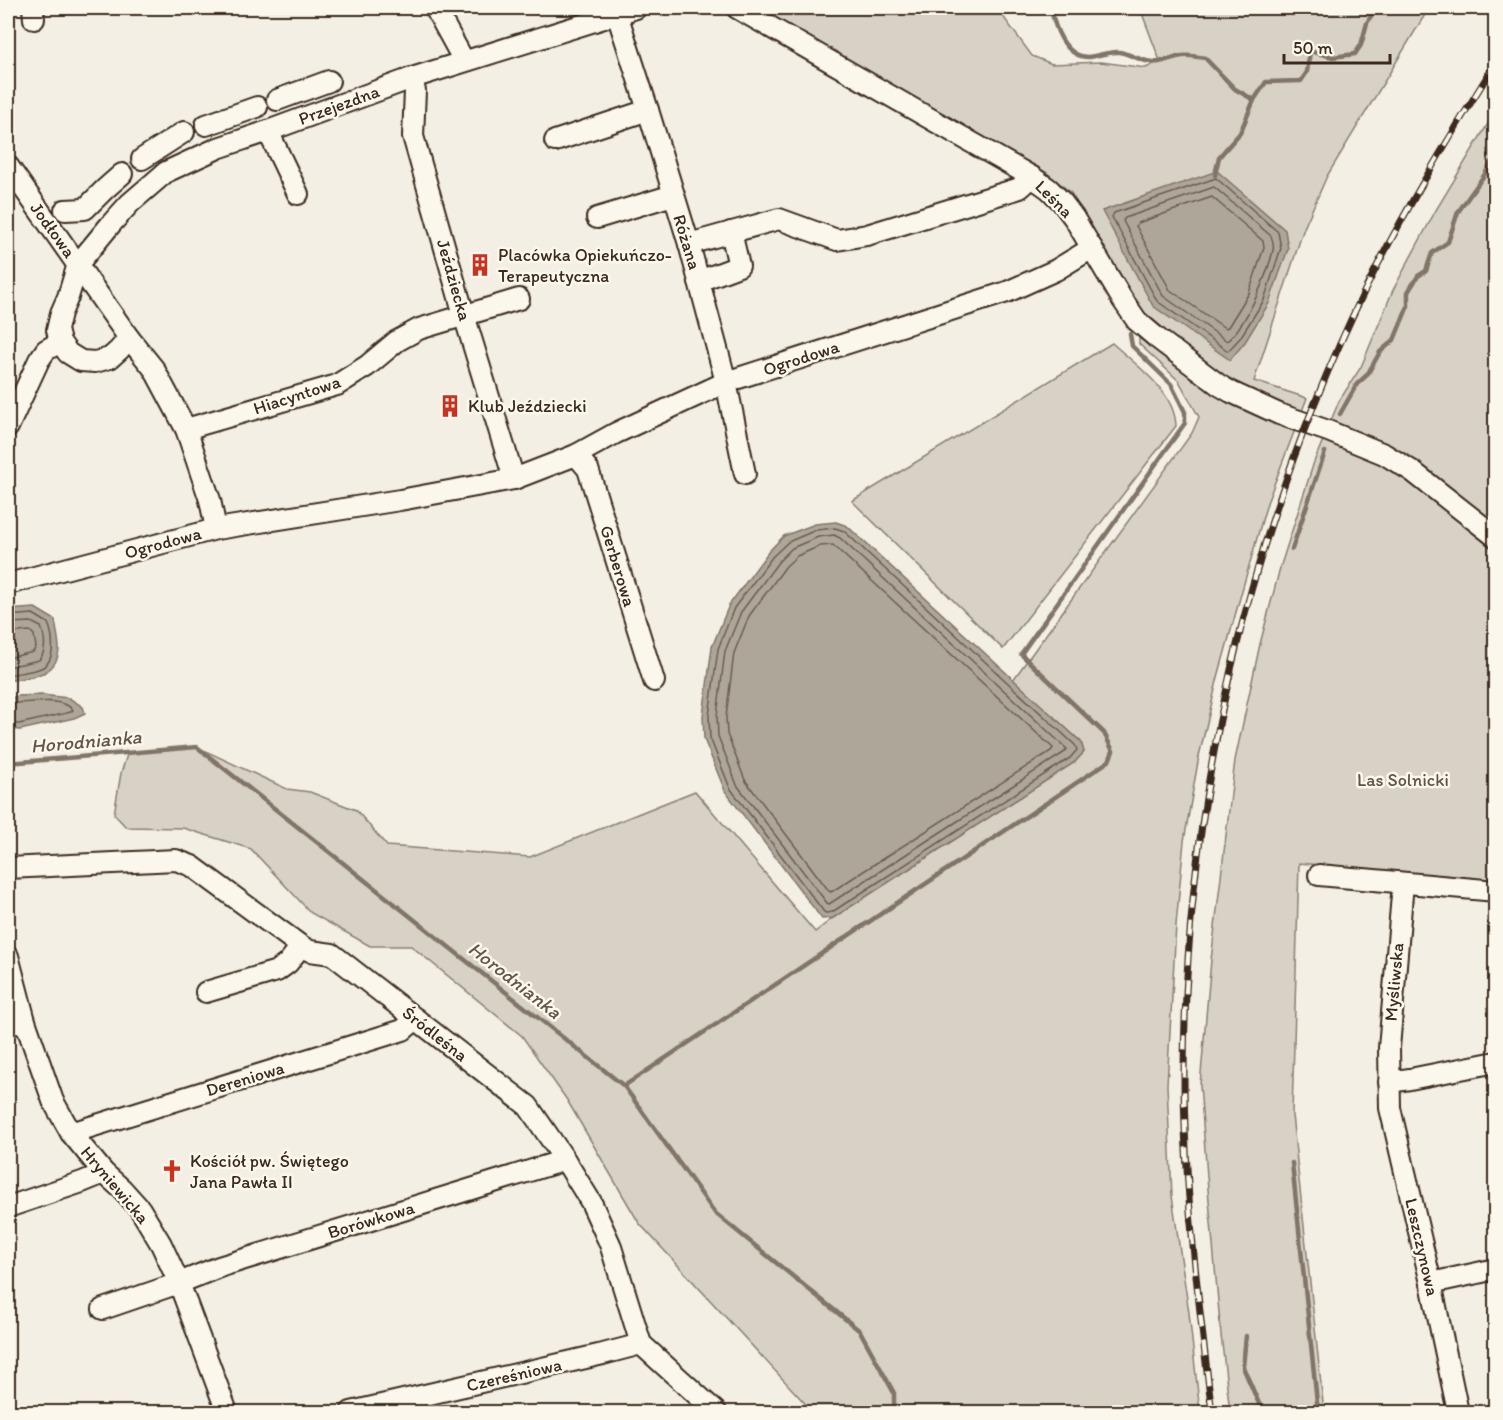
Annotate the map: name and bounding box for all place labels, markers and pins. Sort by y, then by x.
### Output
place label: Placówka Opiekuńczo- Terapeutyczna [498,244,672,287]
building icon: Placówka Opiekuńczo- Terapeutyczna [467,252,493,278]
building icon: Klub Jeździecki [437,393,463,419]
place label: Klub Jeździecki [468,395,587,417]
place label: Kościół pw. Świętego Jana Pawła II [190,1150,349,1193]
church icon: Kościół pw. Świętego Jana Pawła II [159,1158,185,1184]

